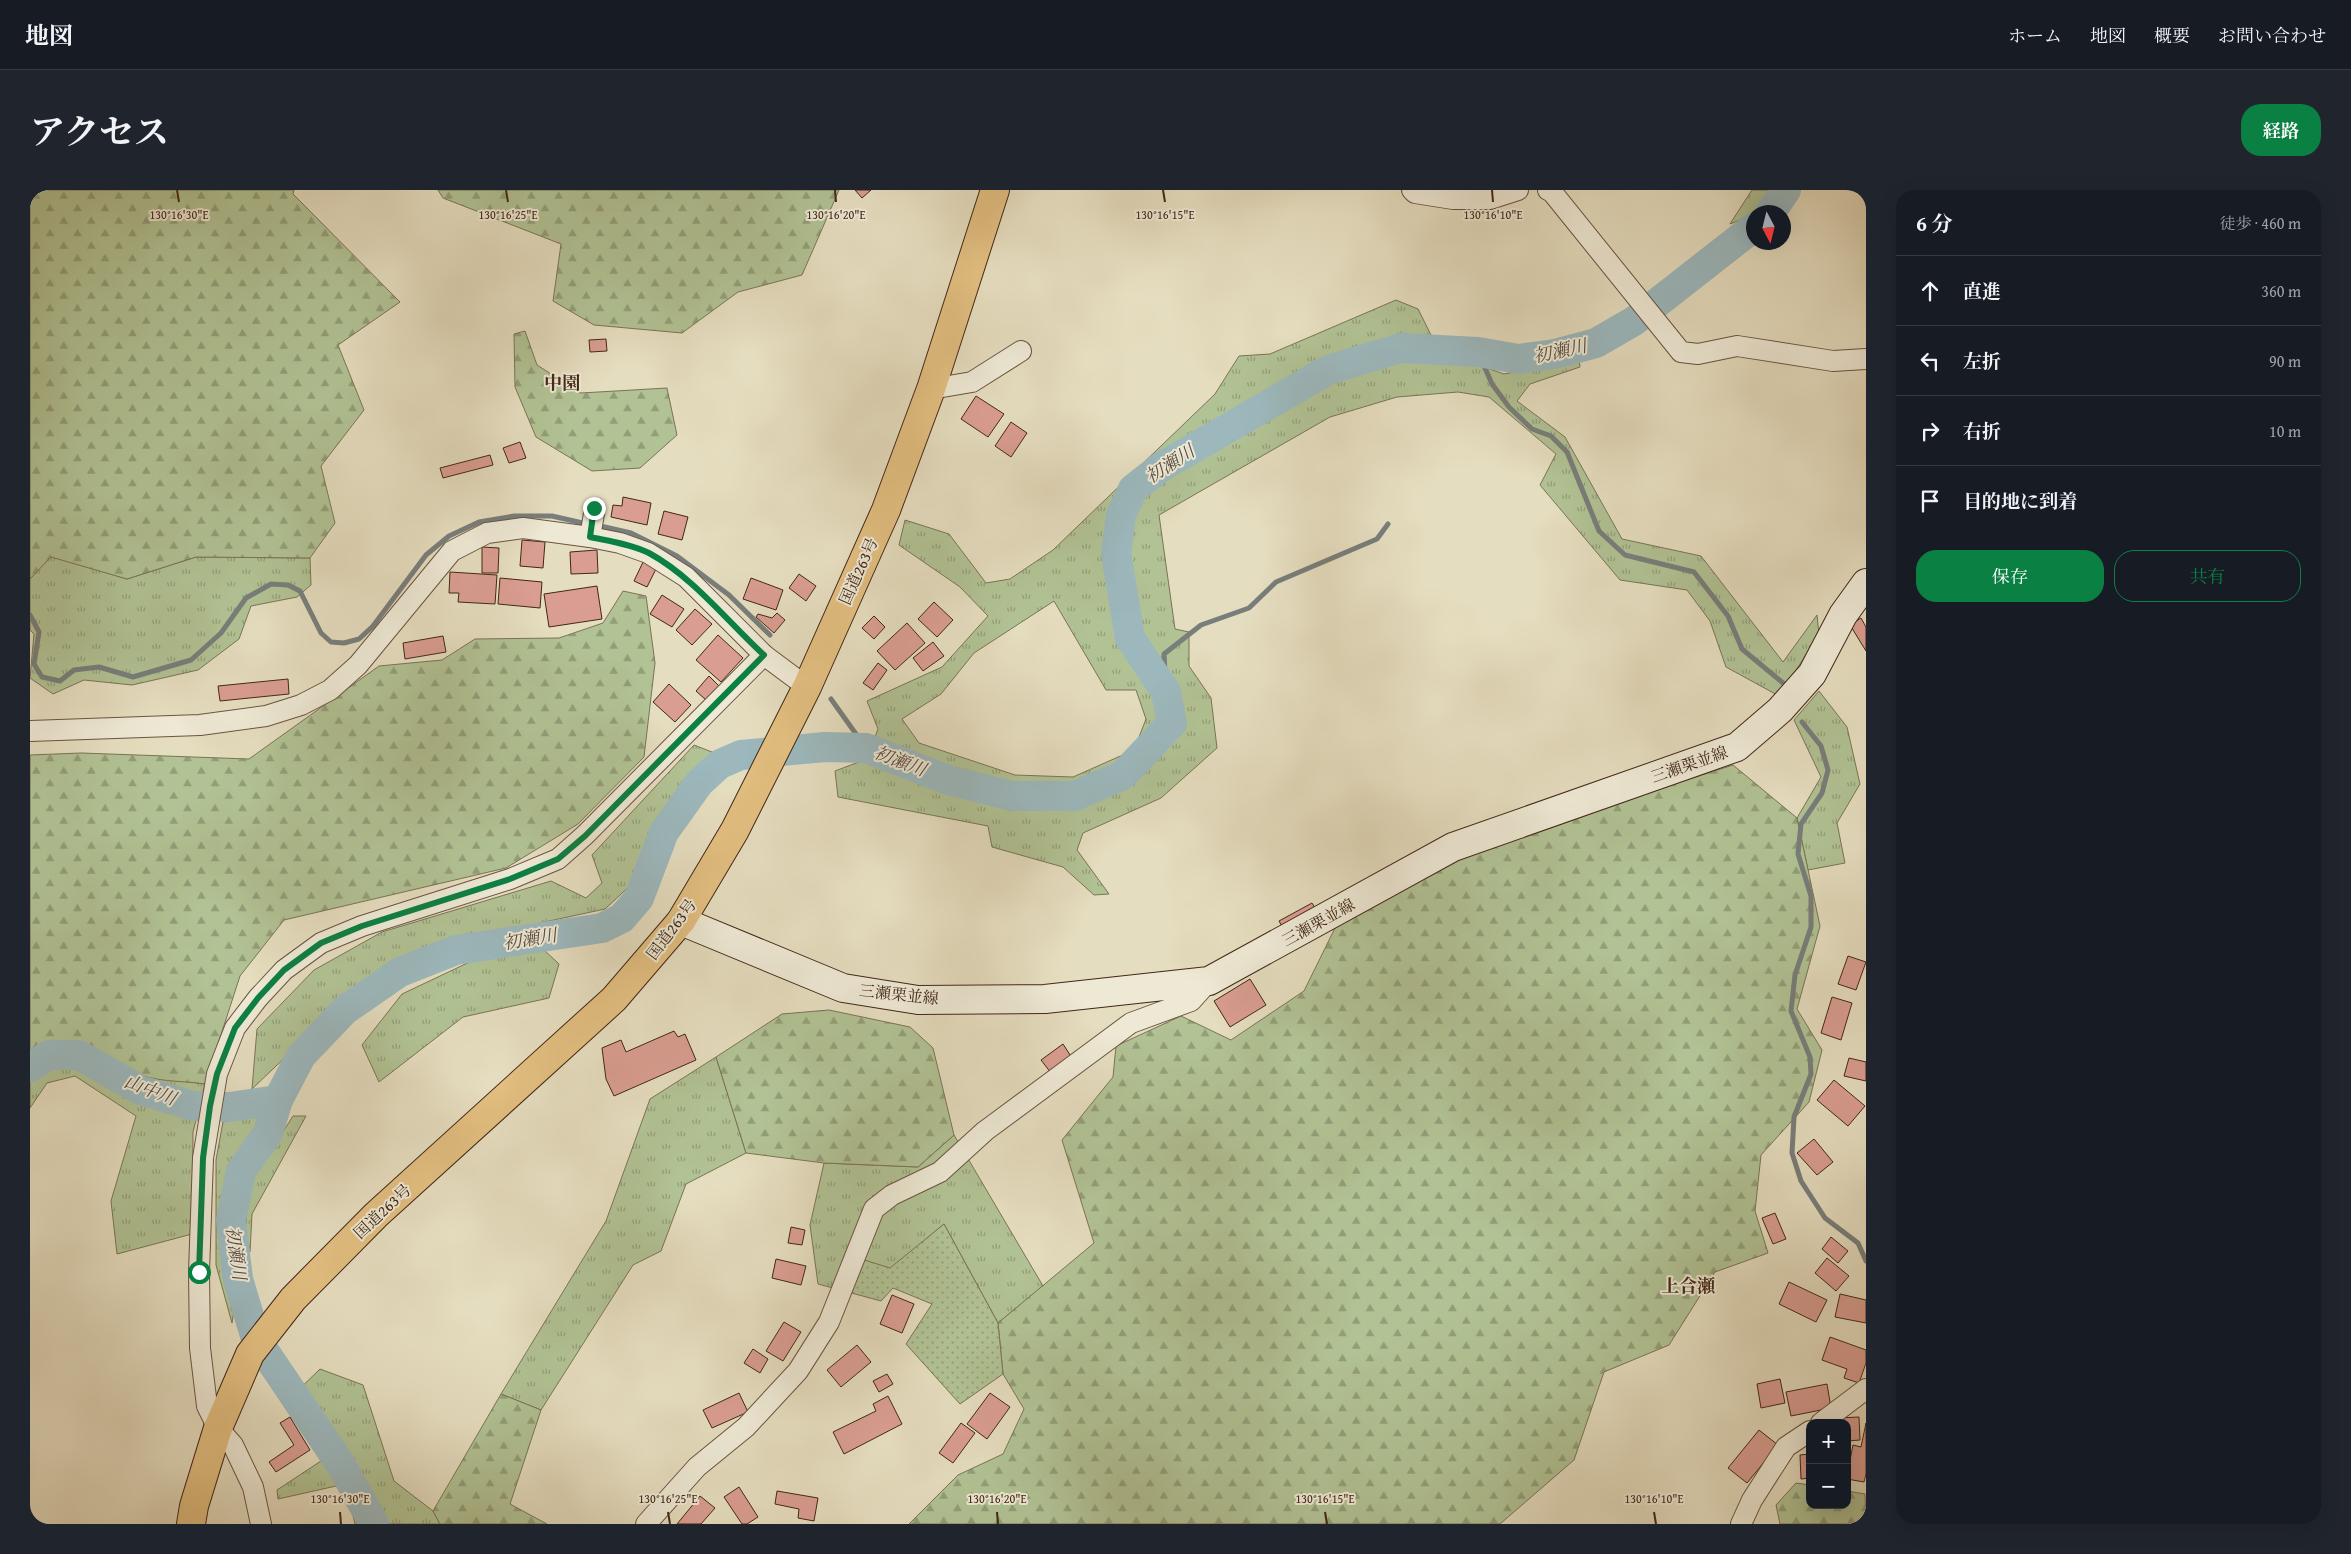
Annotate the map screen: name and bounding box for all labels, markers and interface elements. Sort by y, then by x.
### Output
text: 地図 [25,18,73,53]
text: ホーム [2008,22,2062,49]
text: 地図 [2090,22,2126,49]
text: 概要 [2154,22,2190,49]
text: お問い合わせ [2218,22,2326,49]
button: 経路 [2241,104,2321,156]
text: アクセス [30,106,169,157]
north arrow [1746,205,1791,250]
text: 130°16'30"E [149,206,209,223]
text: 130°16'25"E [478,206,538,223]
text: 130°16'20"E [806,206,866,223]
text: 130°16'15"E [1135,206,1195,223]
text: 130°16'10"E [1463,206,1523,223]
text: 6 分 [1916,208,1953,239]
text: 徒歩 · 460 m [2220,211,2301,235]
icon: ahead [1916,277,1944,305]
text: 直進 [1963,277,2001,305]
text: 360 m [2261,279,2301,303]
water label: 初瀬川 [1531,331,1591,369]
icon: left [1916,347,1944,375]
text: 左折 [1963,347,2001,375]
text: 90 m [2269,349,2301,373]
district label: 中園 [544,369,580,396]
icon: right [1916,417,1944,445]
text: 右折 [1963,417,2001,445]
text: 10 m [2269,419,2301,443]
water label: 初瀬川 [1140,436,1201,490]
icon: arrive [1916,487,1944,515]
text: 目的地に到着 [1963,487,2077,515]
route end [583,497,606,520]
street label: 国道263号 [833,534,883,608]
button: 保存 [1916,550,2104,602]
button: 共有 [2114,550,2301,602]
water label: 初瀬川 [870,738,932,784]
street label: 三瀬栗並線 [1647,740,1731,788]
street label: 三瀬栗並線 [1277,892,1359,952]
street label: 国道263号 [640,893,702,965]
water label: 初瀬川 [501,921,561,956]
street label: 三瀬栗並線 [858,978,940,1010]
water label: 山中川 [120,1067,182,1113]
street label: 国道263号 [348,1178,416,1244]
water label: 初瀬川 [219,1224,254,1284]
route start [188,1261,211,1284]
district label: 上合瀬 [1661,1272,1715,1299]
map controls [1806,1419,1851,1509]
button: + [1806,1419,1851,1464]
button: − [1806,1464,1851,1509]
text: 130°16'30"E [310,1490,370,1507]
text: 130°16'25"E [638,1490,698,1507]
text: 130°16'20"E [967,1490,1027,1507]
text: 130°16'15"E [1295,1490,1355,1507]
text: 130°16'10"E [1624,1490,1684,1507]

